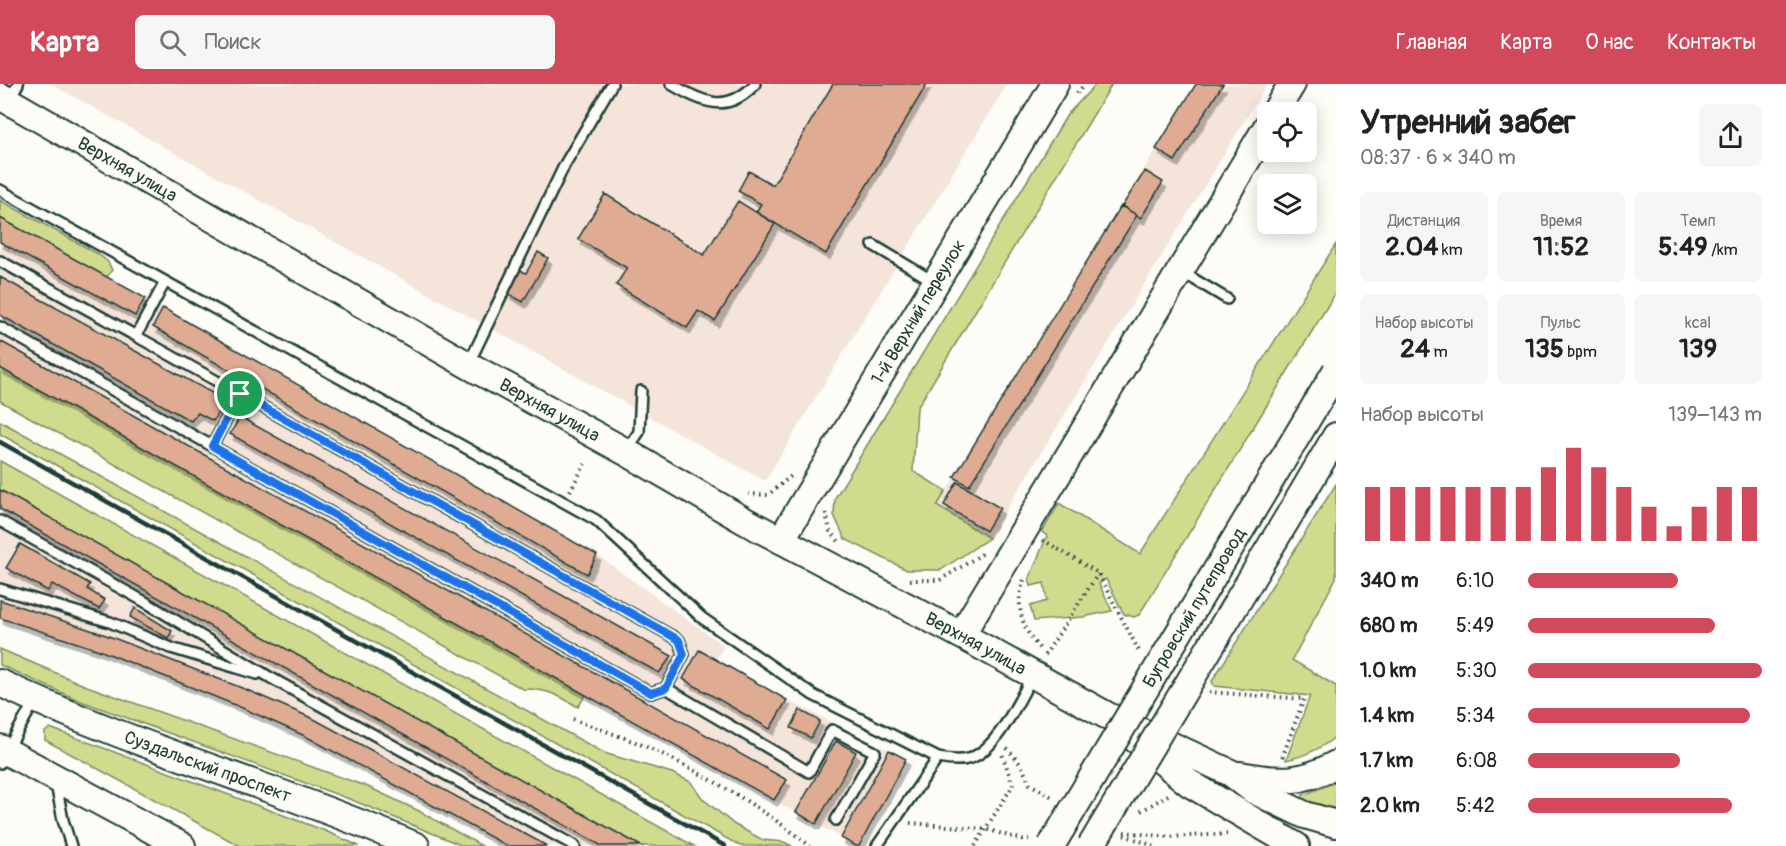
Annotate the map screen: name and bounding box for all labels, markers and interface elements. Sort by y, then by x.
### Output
search box [135,15,555,69]
text: Карта [30,25,99,60]
icon: search [156,26,189,59]
text: Поиск [204,28,262,56]
text: Главная [1396,29,1467,56]
text: Карта [1500,29,1552,56]
text: О нас [1585,29,1634,56]
text: Контакты [1667,29,1756,56]
map controls [1257,102,1317,234]
button: locate [1257,102,1317,162]
text: Утренний забег [1360,102,1576,143]
button: share [1699,104,1762,167]
street label: Верхняя улица [73,132,181,207]
text: 08:37 · 6 × 340 m [1360,145,1516,170]
button: layers [1257,174,1317,234]
text: Дистанция [1388,211,1460,231]
text: Время [1540,211,1582,231]
text: Темп [1680,211,1716,231]
text: 2.04 [1385,231,1438,263]
text: 11:52 [1533,231,1589,263]
text: 5:49 [1658,231,1708,263]
street label: 1-й Верхний переулок [866,236,971,389]
text: km [1438,240,1463,260]
text: /km [1708,240,1738,260]
text: Набор высоты [1374,313,1474,333]
text: Пульс [1541,313,1581,333]
text: kcal [1685,313,1711,333]
text: 24 [1400,333,1430,365]
text: 135 [1525,333,1564,365]
text: 139 [1679,333,1717,365]
text: m [1430,342,1448,362]
text: bpm [1564,342,1597,362]
pin [214,368,265,419]
street label: Верхняя улица [495,373,604,447]
icon: arrive [223,377,256,410]
text: Набор высоты [1360,402,1484,427]
text: 139–143 m [1668,402,1762,427]
street label: Бугровский путепровод [1138,524,1251,692]
text: 340 m [1360,568,1419,593]
text: 6:10 [1456,568,1494,593]
street label: Верхняя улица [921,607,1030,681]
text: 680 m [1360,613,1417,638]
text: 5:49 [1456,613,1494,638]
text: 1.0 km [1360,658,1416,683]
text: 5:30 [1456,658,1497,683]
text: 1.4 km [1360,703,1414,728]
text: 5:34 [1456,703,1495,728]
street label: Суздальский проспект [121,726,294,808]
text: 1.7 km [1360,748,1413,773]
text: 6:08 [1456,748,1497,773]
text: 2.0 km [1360,793,1420,818]
text: 5:42 [1456,793,1495,818]

